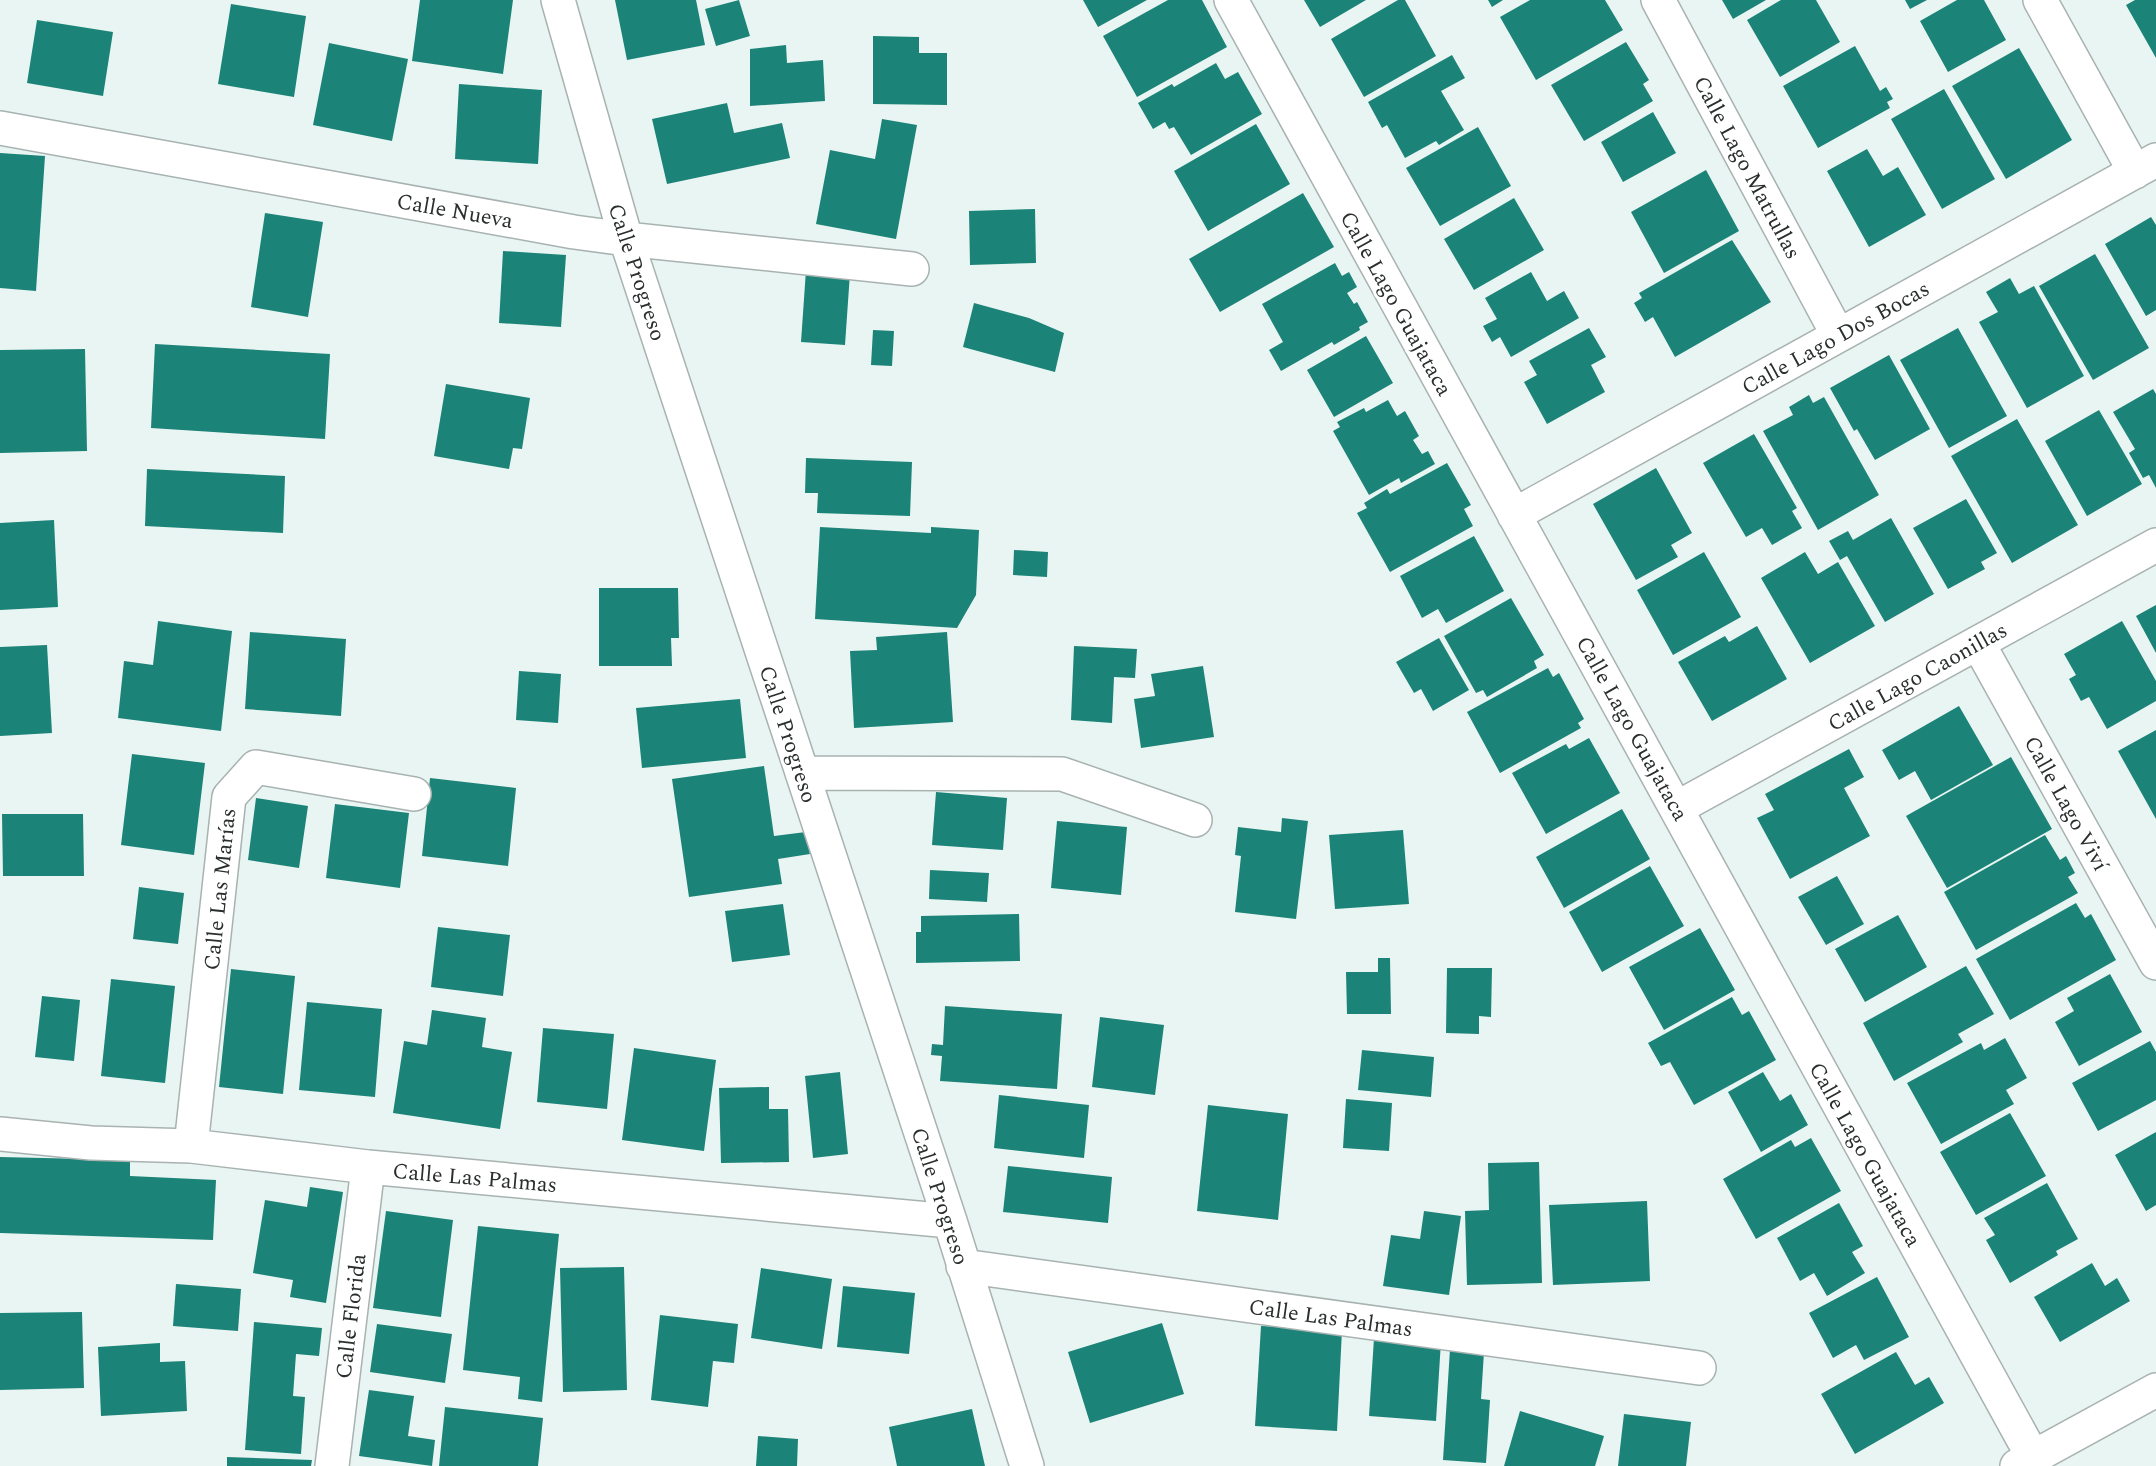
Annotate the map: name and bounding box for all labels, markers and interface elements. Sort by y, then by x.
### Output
street label: Calle Lago Matrullas [1684,70,1809,265]
street label: Calle Nueva [394,185,516,238]
street label: Calle Progreso [599,200,674,345]
street label: Calle Lago Guajataca [1331,205,1460,402]
street label: Calle Lago Dos Bocas [1736,273,1936,404]
street label: Calle Lago Caonillas [1822,614,2014,740]
street label: Calle Lago Guajataca [1567,630,1696,827]
street label: Calle Progreso [750,662,825,807]
street label: Calle Lago Viví [2015,730,2117,878]
street label: Calle Las Marías [196,806,245,972]
street label: Calle Lago Guajataca [1800,1056,1929,1253]
street label: Calle Progreso [902,1124,977,1269]
street label: Calle Las Palmas [391,1155,559,1202]
street label: Calle Florida [327,1252,376,1381]
street label: Calle Las Palmas [1247,1291,1415,1346]

